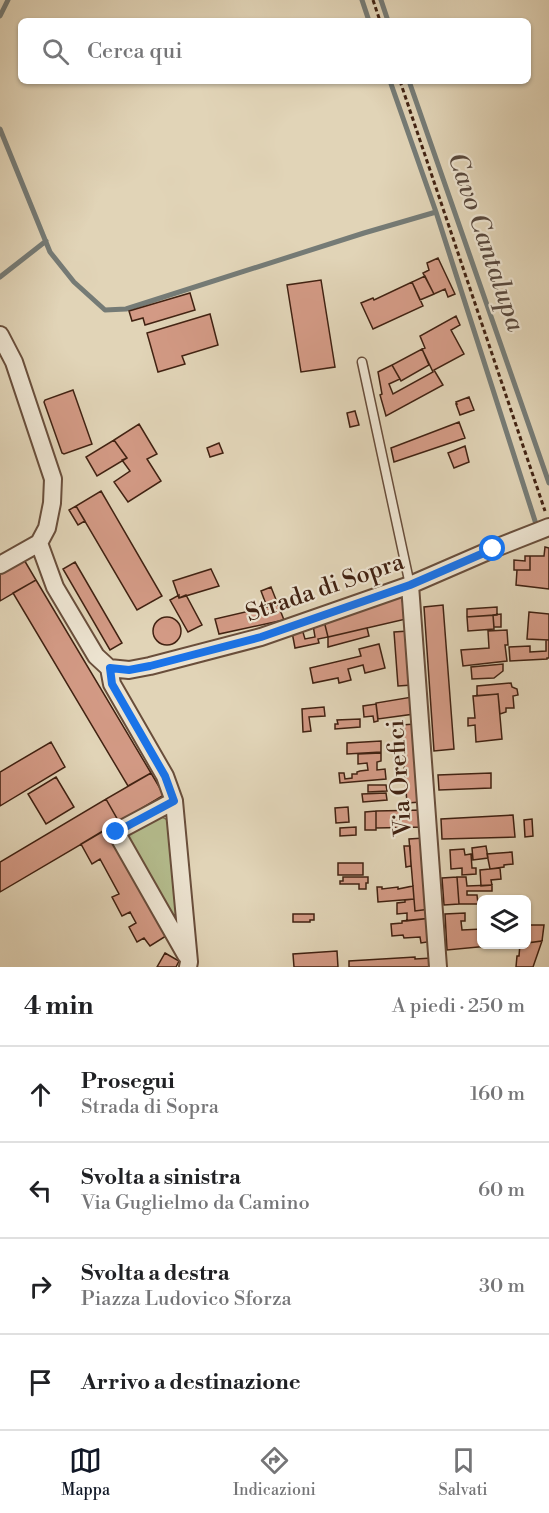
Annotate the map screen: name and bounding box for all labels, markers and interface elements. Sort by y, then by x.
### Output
search box [18,18,531,84]
icon: search [39,35,72,68]
text: Cerca qui [87,38,183,65]
water label: Cavo Cantalupa [440,148,532,336]
route start [479,535,505,561]
street label: Strada di Sopra [242,547,409,629]
street label: Via Orefici [381,719,419,838]
route end [102,818,128,844]
map controls [477,895,531,949]
button: layers [477,895,531,949]
text: 4 min [24,990,94,1022]
text: A piedi · 250 m [392,994,525,1019]
text: Prosegui [81,1068,175,1095]
icon: ahead [24,1078,57,1111]
text: 160 m [470,1082,525,1107]
text: Strada di Sopra [81,1095,219,1120]
text: Svolta a sinistra [81,1164,241,1191]
icon: left [24,1174,57,1207]
text: 60 m [478,1178,525,1203]
text: Via Guglielmo da Camino [81,1191,310,1216]
text: Svolta a destra [81,1260,230,1287]
icon: right [24,1270,57,1303]
text: 30 m [479,1274,525,1299]
text: Piazza Ludovico Sforza [81,1287,292,1312]
icon: arrive [24,1366,57,1399]
text: Arrivo a destinazione [81,1369,301,1396]
tab: Mappa [61,1444,110,1500]
tab: Indicazioni [233,1444,316,1500]
tab: Salvati [439,1444,488,1500]

